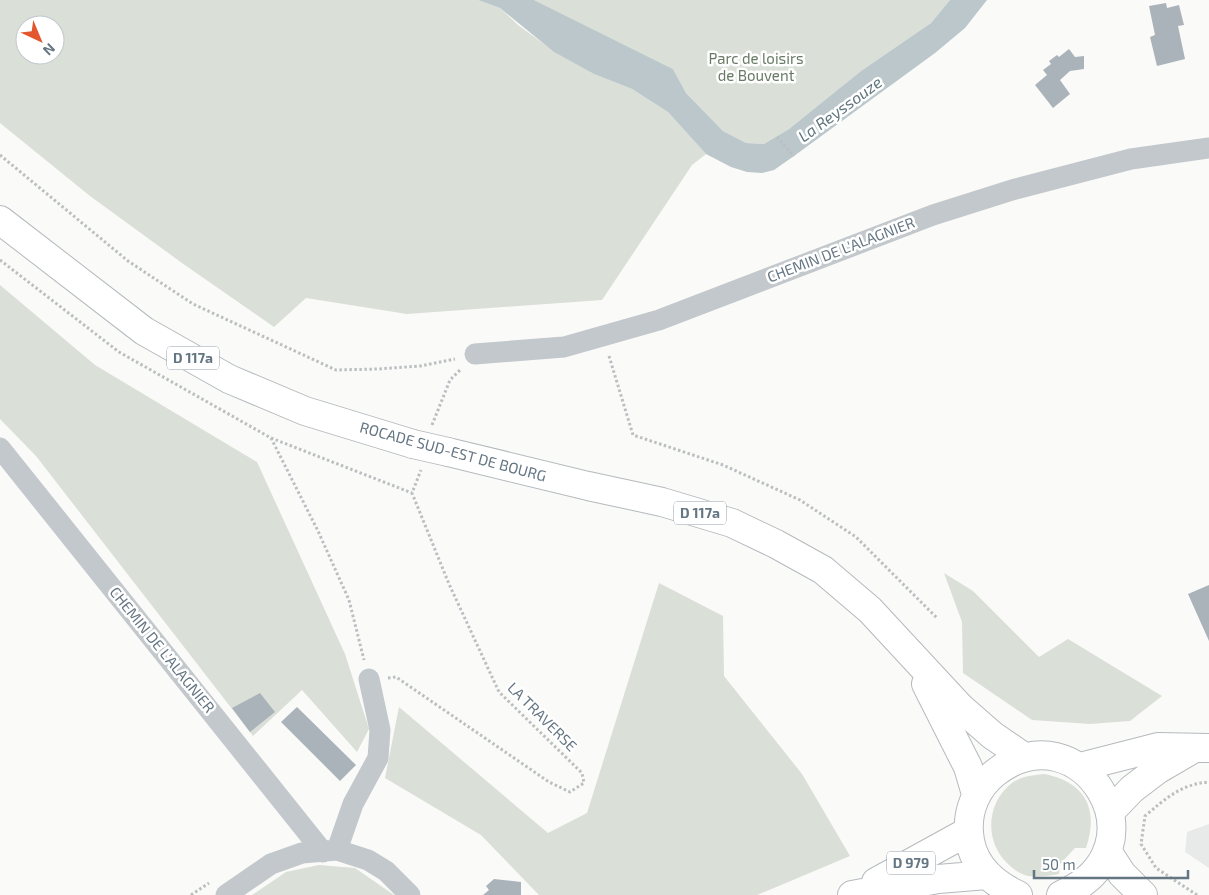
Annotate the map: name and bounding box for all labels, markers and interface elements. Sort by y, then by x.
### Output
north arrow [15,15,65,65]
text: N [40,40,59,59]
park label: Parc de loisirs de Bouvent [708,49,804,84]
water label: La Reyssouze [794,72,886,146]
street label: CHEMIN DE L'ALAGNIER [764,213,917,286]
road number: D 117a [167,346,219,369]
street label: ROCADE SUD-EST DE BOURG [358,417,548,485]
road number: D 117a [674,502,726,524]
street label: CHEMIN DE L'ALAGNIER [107,583,219,716]
street label: LA TRAVERSE [504,678,581,755]
scale bar [1034,848,1188,880]
road number: D 979 [887,851,935,874]
text: 50 m [1042,855,1076,873]

